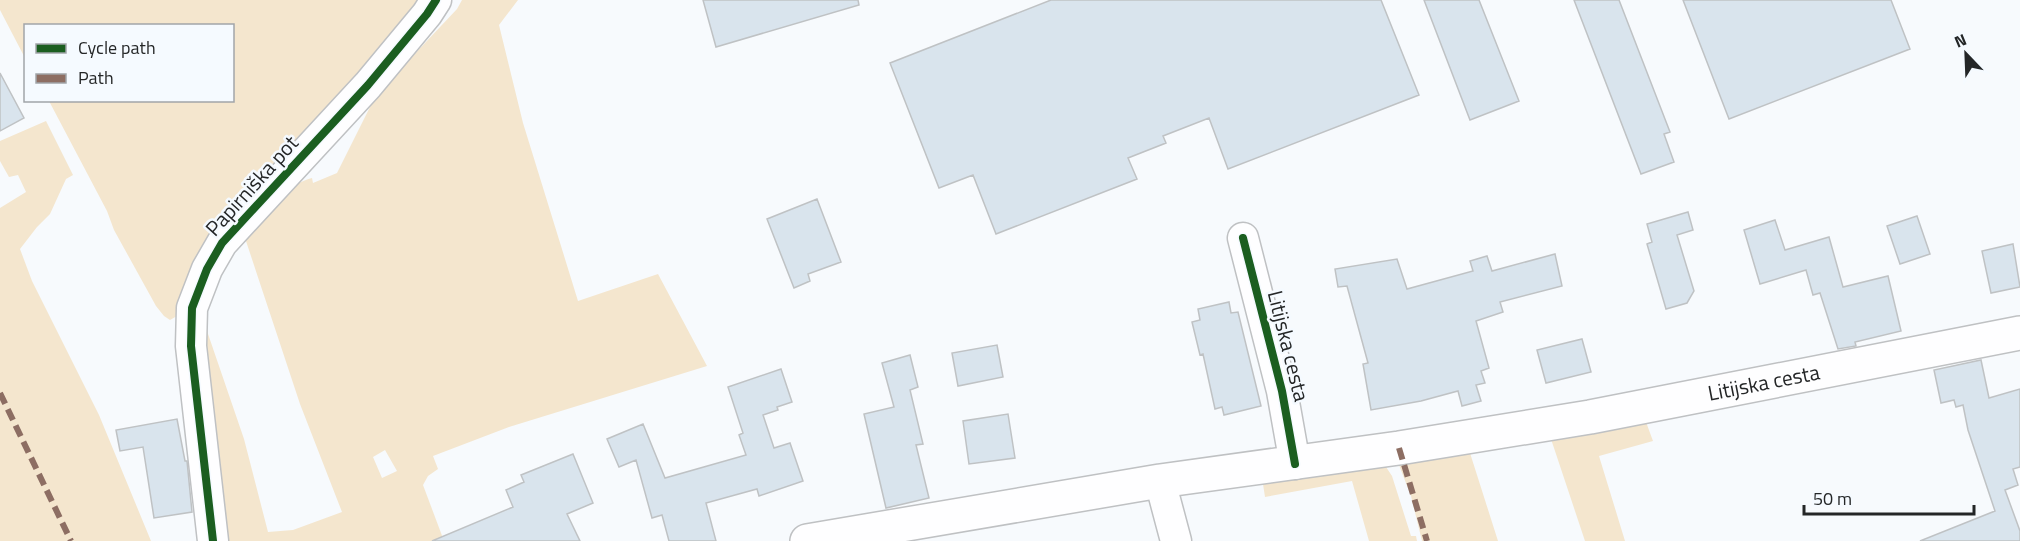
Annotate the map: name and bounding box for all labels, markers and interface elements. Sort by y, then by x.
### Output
legend [24,24,234,102]
north arrow [1936,24,1996,84]
text: N [1950,27,1970,53]
text: Cycle path [78,34,156,61]
text: Path [78,64,114,91]
street label: Papirniška pot [197,127,306,243]
street label: Litijska cesta [1260,287,1318,405]
street label: Litijska cesta [1705,355,1823,409]
scale bar [1804,478,1974,516]
text: 50 m [1813,485,1852,512]

